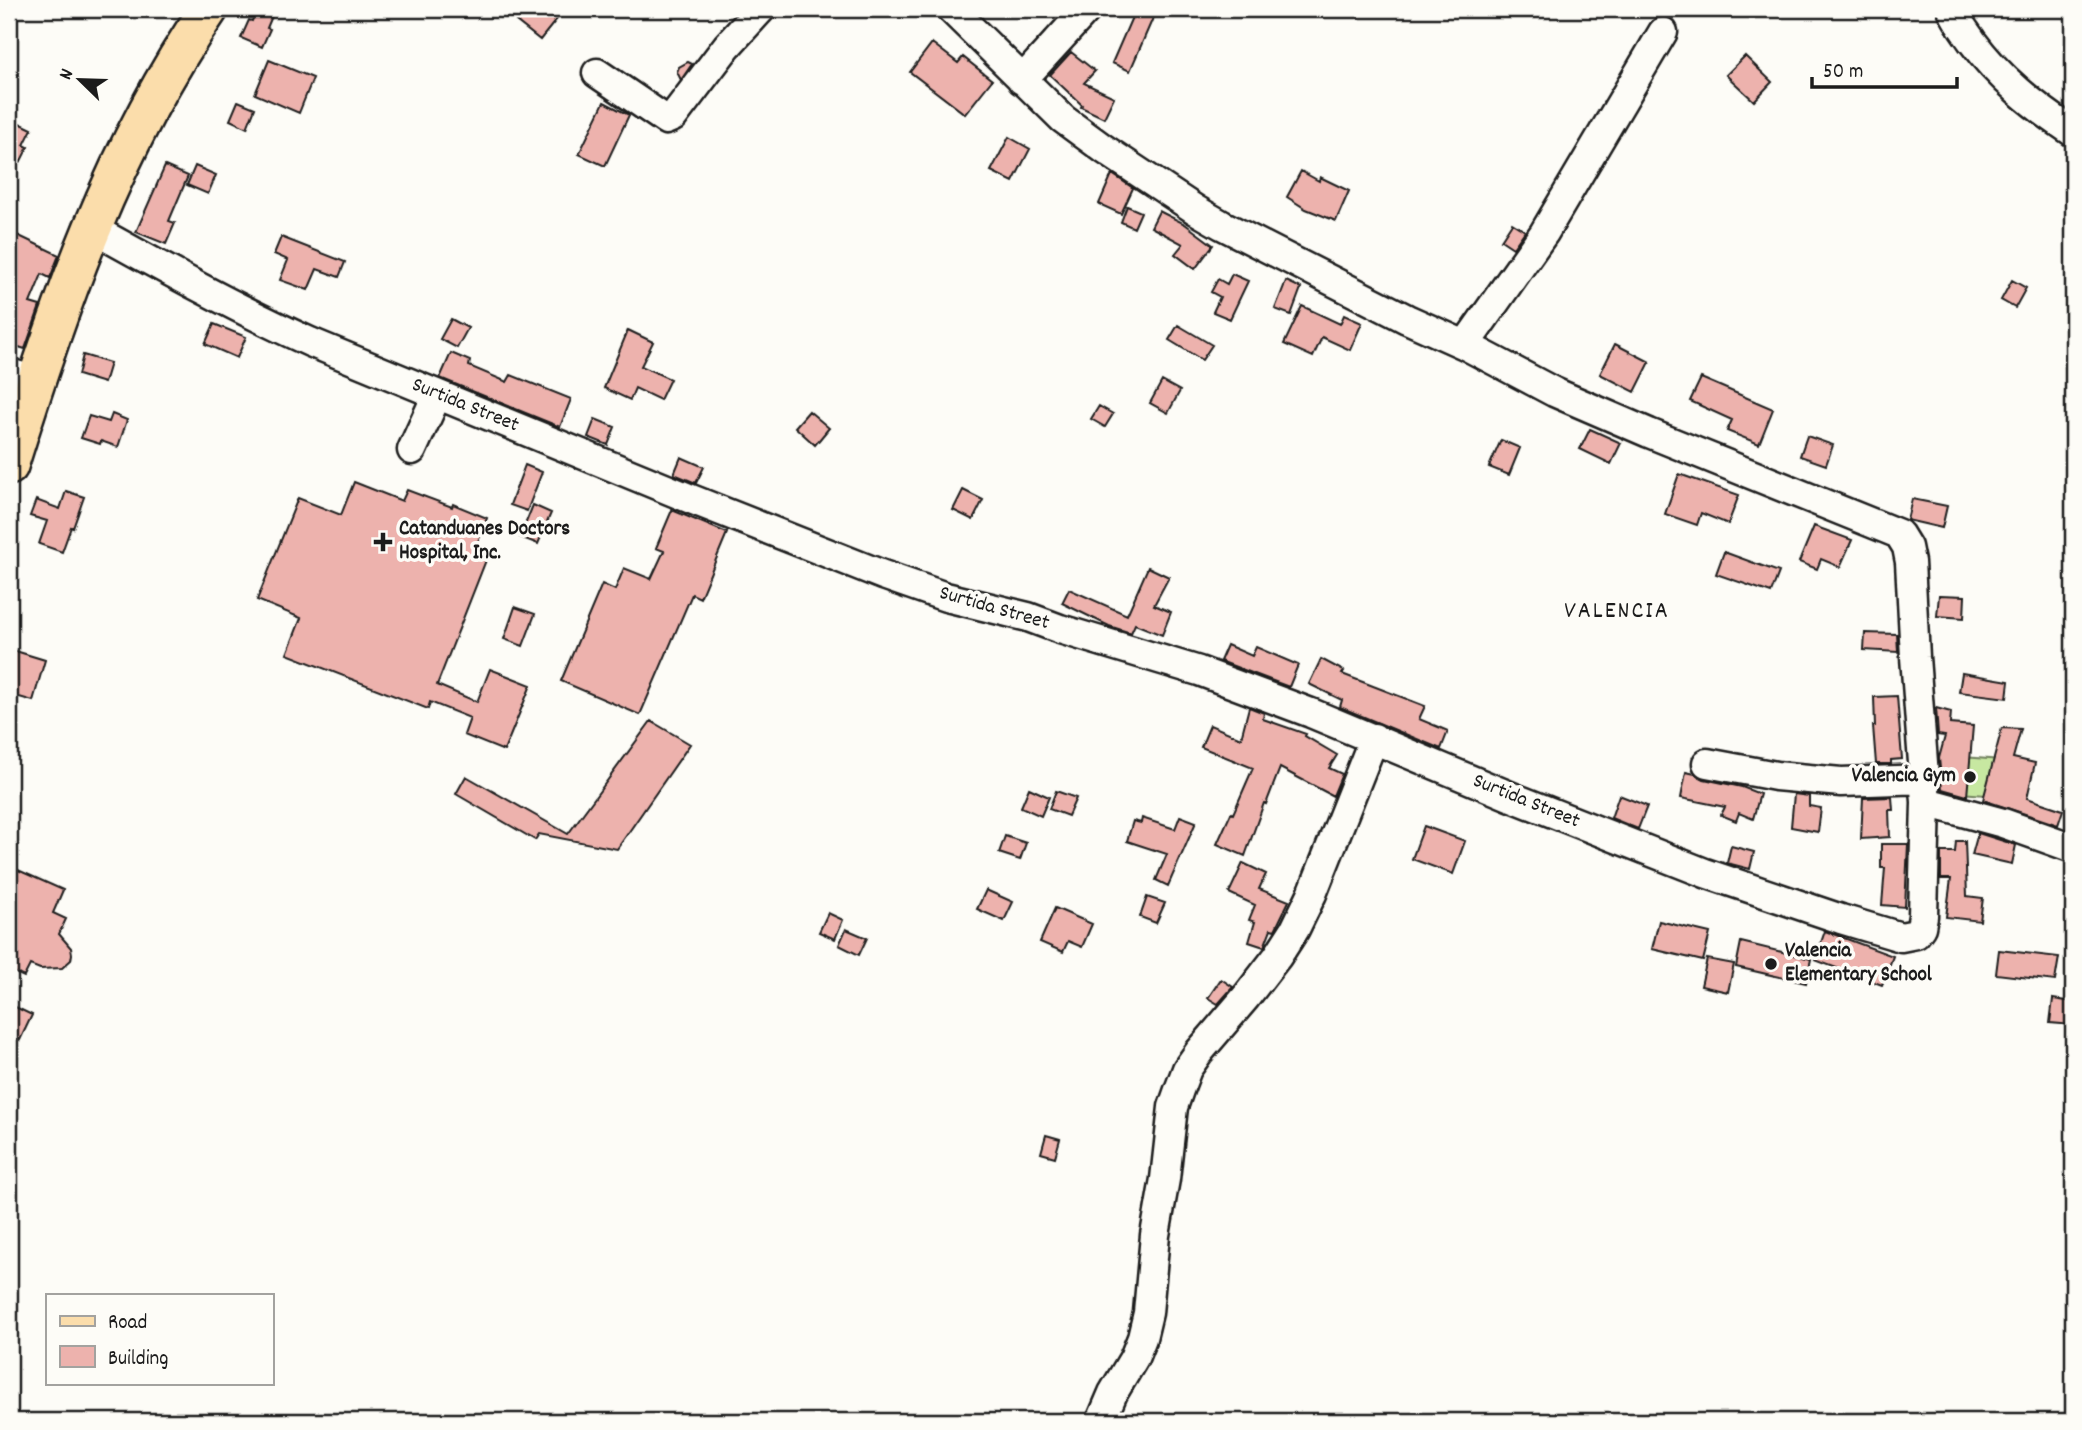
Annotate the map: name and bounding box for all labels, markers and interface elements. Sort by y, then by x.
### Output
north arrow [46,46,116,116]
scale bar [1812,46,1958,90]
text: 50 m [1823,58,1863,88]
text: N [53,65,82,84]
street label: Surtida Street [407,371,523,441]
place label: Catanduanes Doctors Hospital, Inc. [399,515,570,569]
marker: Catanduanes Doctors Hospital, Inc. [373,532,393,552]
street label: Surtida Street [935,579,1053,639]
district label: VALENCIA [1564,595,1670,629]
place label: Valencia Gym [1852,762,1956,792]
street label: Surtida Street [1468,767,1584,837]
marker: Valencia Gym [1962,769,1978,785]
place label: Valencia Elementary School [1785,937,1933,991]
marker: Valencia Elementary School [1763,956,1779,972]
legend [46,1294,273,1384]
text: Road [108,1309,147,1339]
text: Building [108,1345,168,1375]

